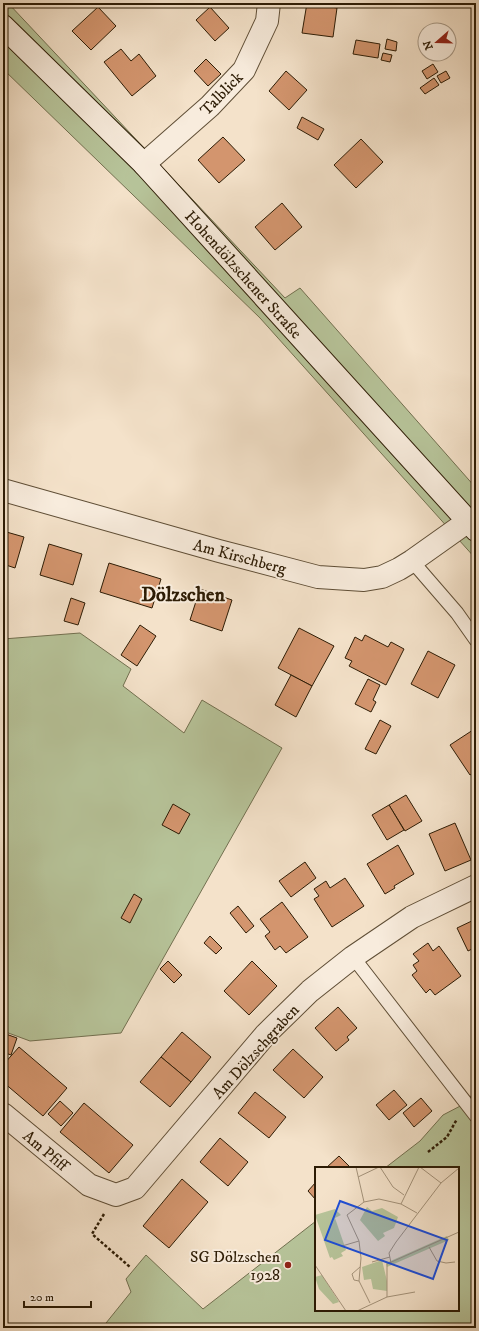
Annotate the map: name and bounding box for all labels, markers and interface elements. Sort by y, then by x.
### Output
north arrow [417,22,457,62]
text: N [420,38,437,52]
street label: Talblick [196,67,248,120]
street label: Hohendölzschener Straße [180,206,306,343]
street label: Am Kirschberg [191,535,289,579]
district label: Dölzschen [141,583,225,608]
street label: Am Dölzschgraben [208,1000,304,1103]
street label: Am Pfiff [19,1126,74,1177]
inset map [315,1167,459,1311]
place label: SG Dölzschen 1928 [190,1247,281,1285]
marker: SG Dölzschen 1928 [283,1260,293,1270]
scale bar [24,1283,91,1309]
text: 20 m [30,1290,54,1305]

